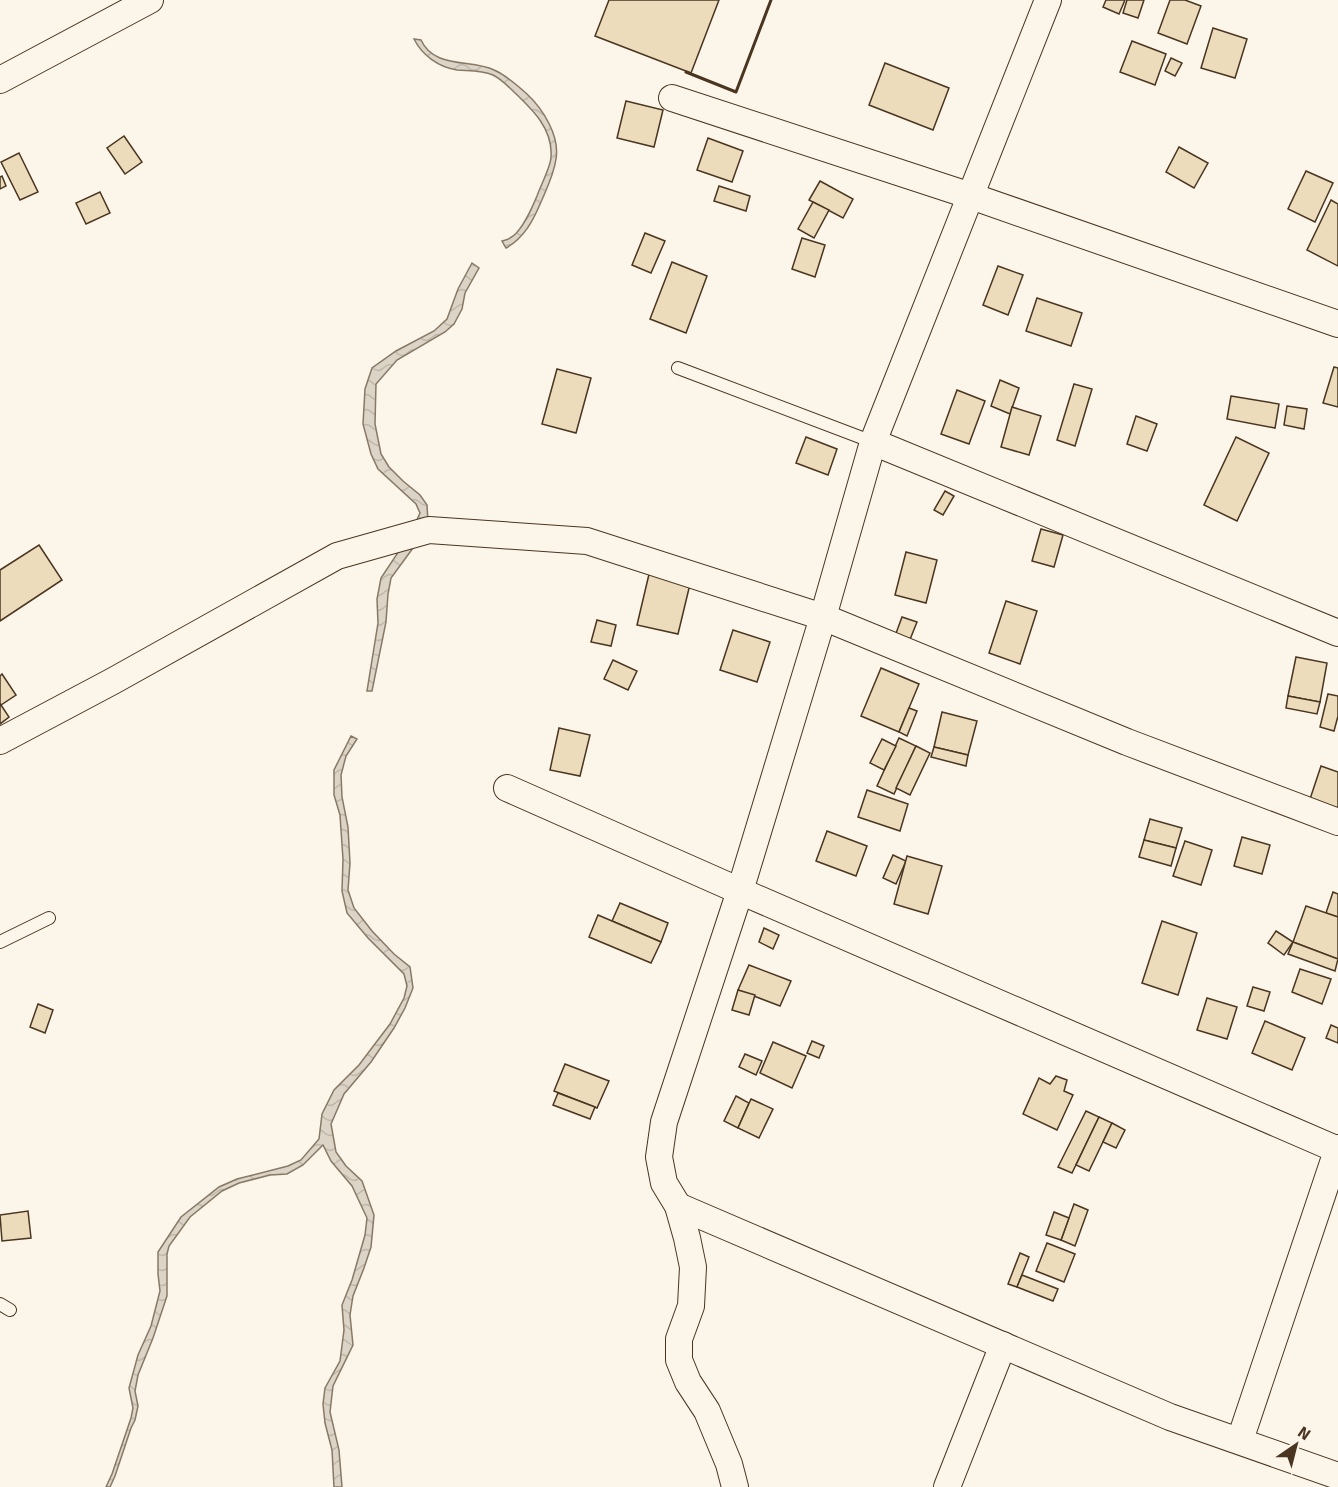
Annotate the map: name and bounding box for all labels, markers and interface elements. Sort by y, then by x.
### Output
north arrow [1266,1415,1326,1475]
text: N [1294,1422,1314,1445]

